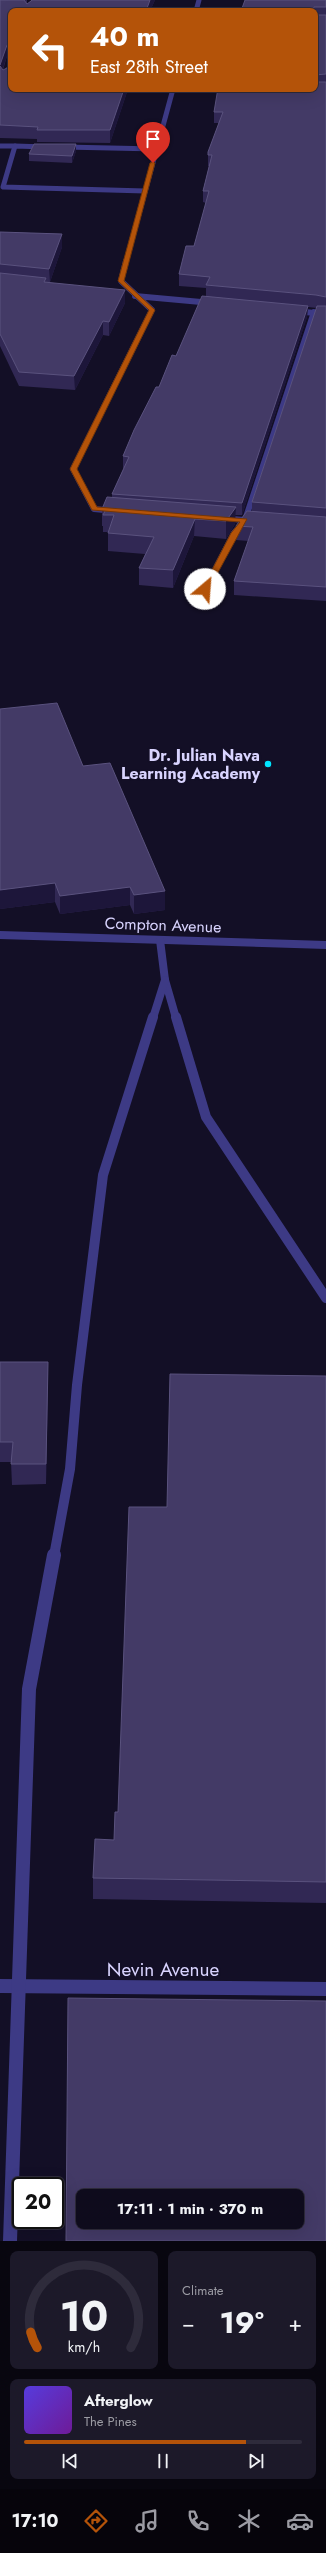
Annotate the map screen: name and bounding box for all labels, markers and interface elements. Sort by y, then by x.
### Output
text: 40 m [90,16,159,57]
icon: left [24,24,76,76]
text: East 28th Street [90,54,208,80]
pin [136,122,170,163]
icon: arrive [142,128,164,150]
position arrow [184,568,226,610]
place label: Dr. Julian Nava Learning Academy [121,744,261,785]
marker: Dr. Julian Nava Learning Academy [263,759,273,769]
street label: Compton Avenue [104,911,222,939]
street label: Nevin Avenue [107,1956,219,1983]
speed limit sign: 20 [12,2177,64,2229]
text: 17:11 · 1 min · 370 m [117,2198,263,2220]
text: Climate [182,2281,223,2300]
text: 10 [60,2286,108,2347]
text: 19° [220,2301,264,2344]
text: − [182,2307,195,2339]
text: + [288,2307,302,2339]
text: km/h [68,2337,100,2357]
text: Afterglow [84,2390,153,2412]
text: The Pines [84,2412,137,2431]
icon: previous [59,2450,81,2472]
icon: pause [152,2450,174,2472]
icon: next [245,2450,267,2472]
icon: directions [82,2507,110,2535]
icon: music [133,2507,161,2535]
icon: phone [184,2507,212,2535]
icon: climate [235,2507,263,2535]
icon: car [286,2507,314,2535]
text: 17:10 [12,2508,58,2534]

